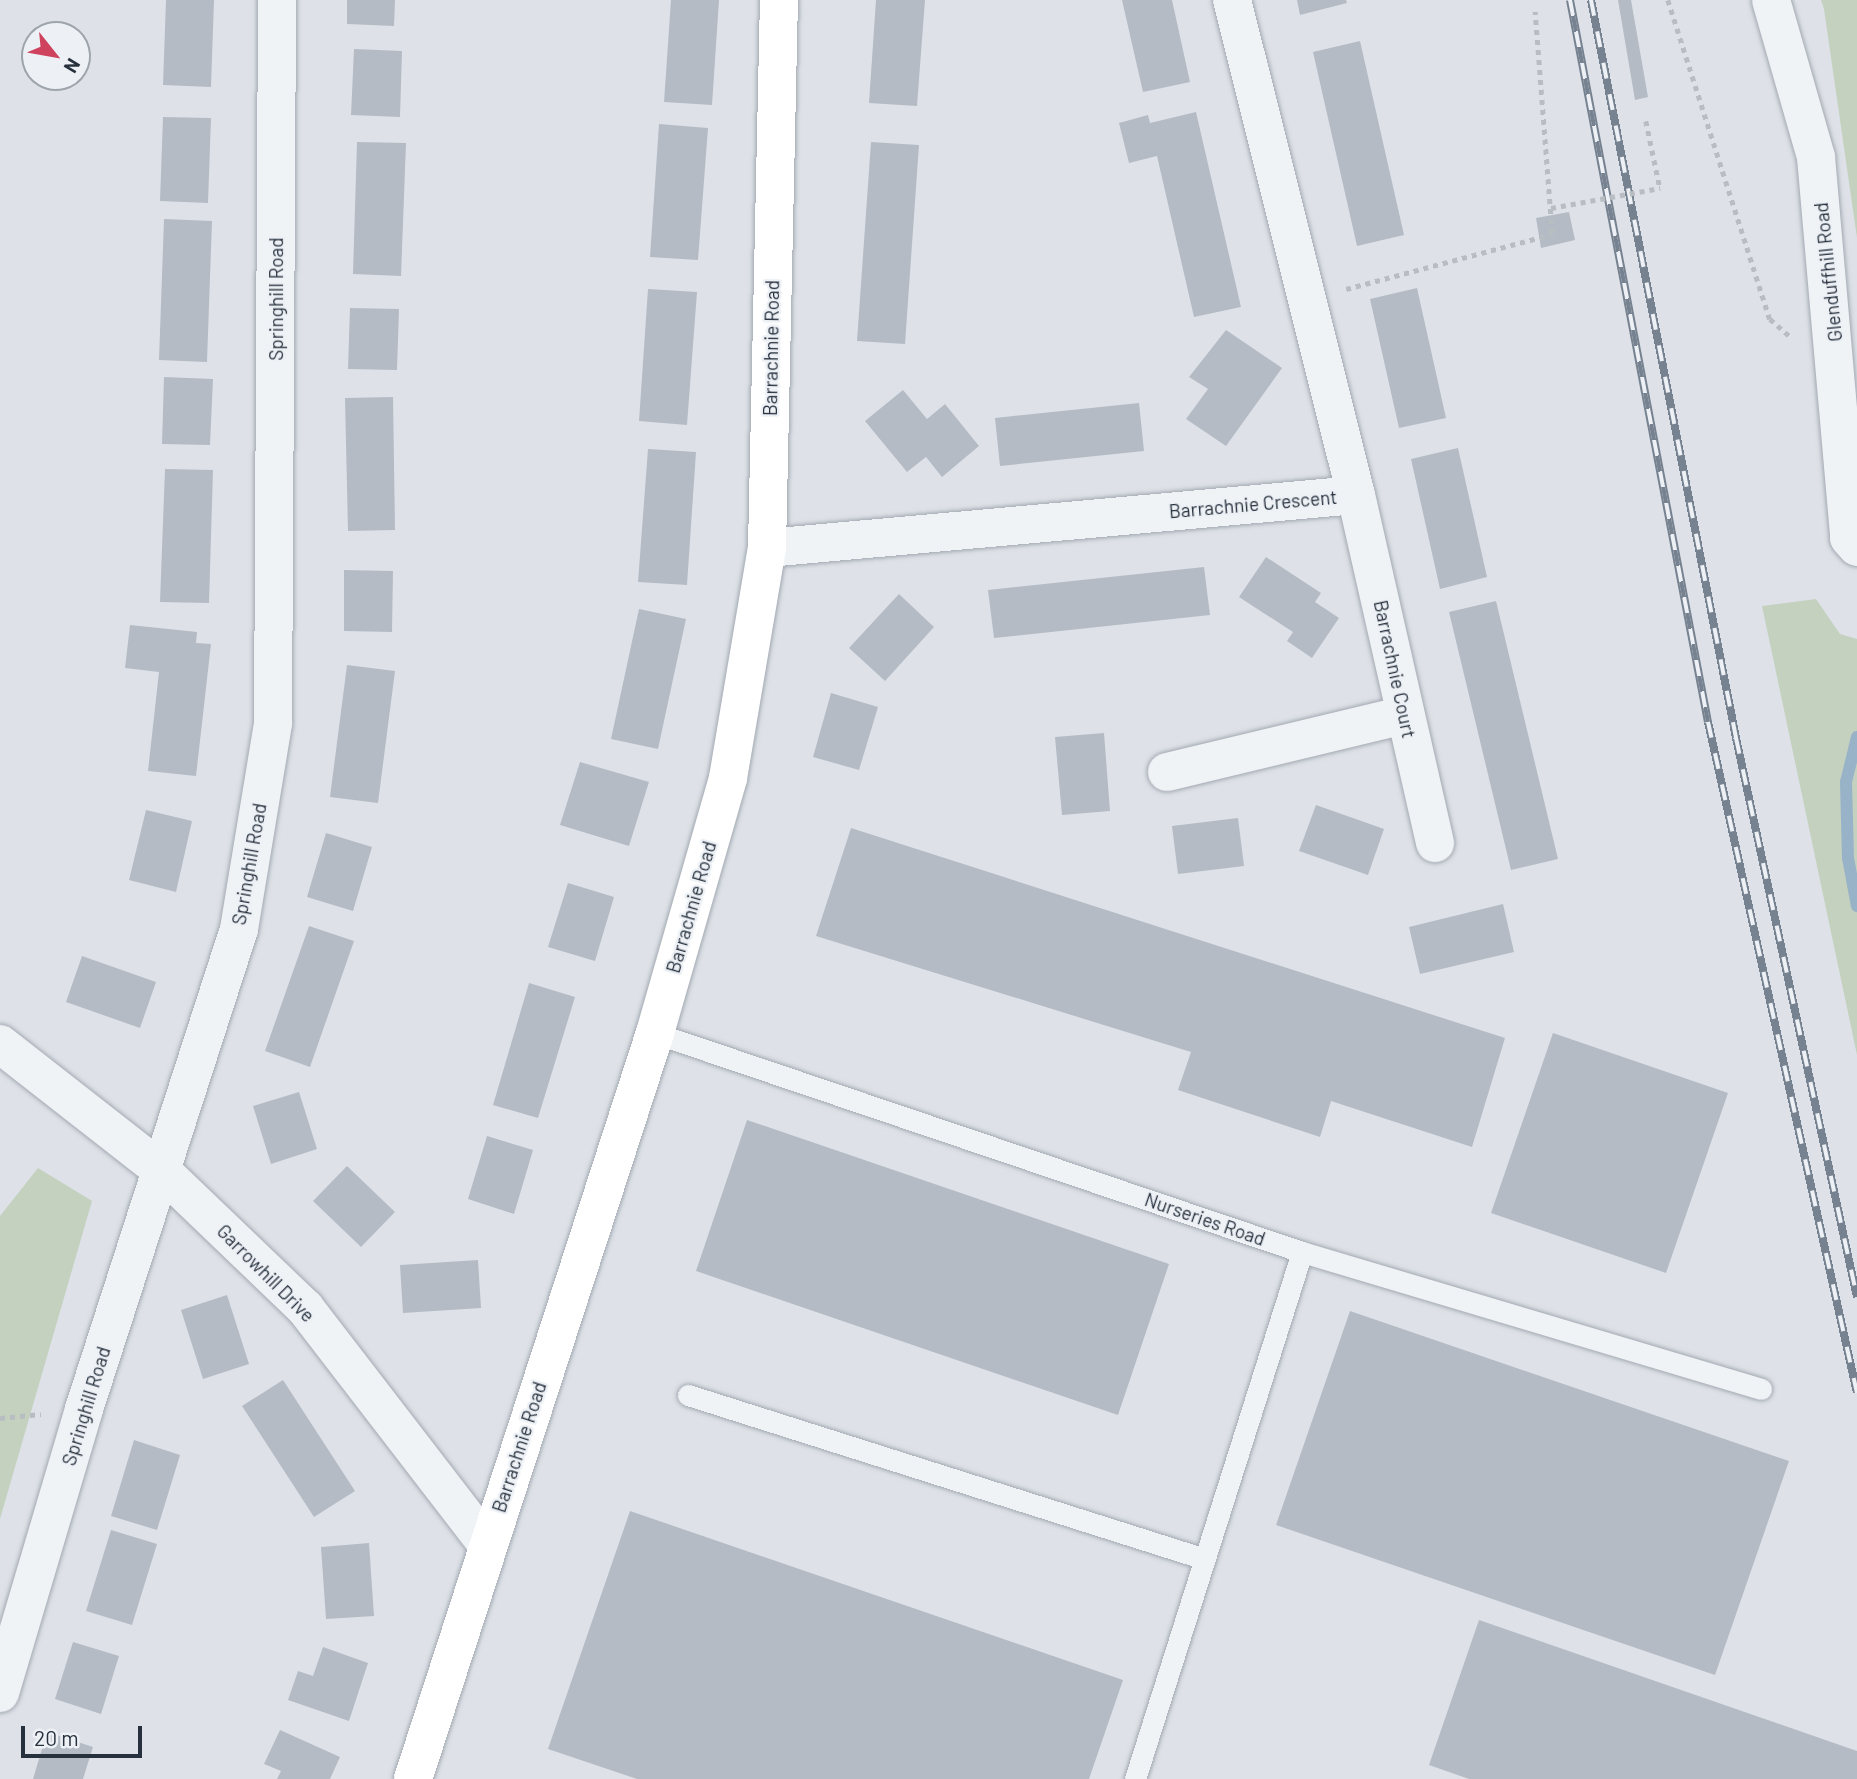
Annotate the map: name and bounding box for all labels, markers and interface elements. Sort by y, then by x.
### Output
north arrow [21,21,91,91]
text: N [60,55,86,77]
street label: Glenduffhill Road [1809,201,1847,343]
street label: Springhill Road [265,237,287,361]
street label: Barrachnie Road [758,280,784,416]
street label: Barrachnie Crescent [1168,485,1338,523]
street label: Barrachnie Court [1369,598,1421,740]
street label: Springhill Road [227,801,271,927]
street label: Barrachnie Road [661,838,721,976]
street label: Nurseries Road [1142,1188,1268,1250]
street label: Garrowhill Drive [212,1219,320,1327]
street label: Springhill Road [57,1344,115,1468]
street label: Barrachnie Road [487,1379,551,1515]
scale bar [24,1712,145,1756]
text: 20 m [34,1725,79,1750]

